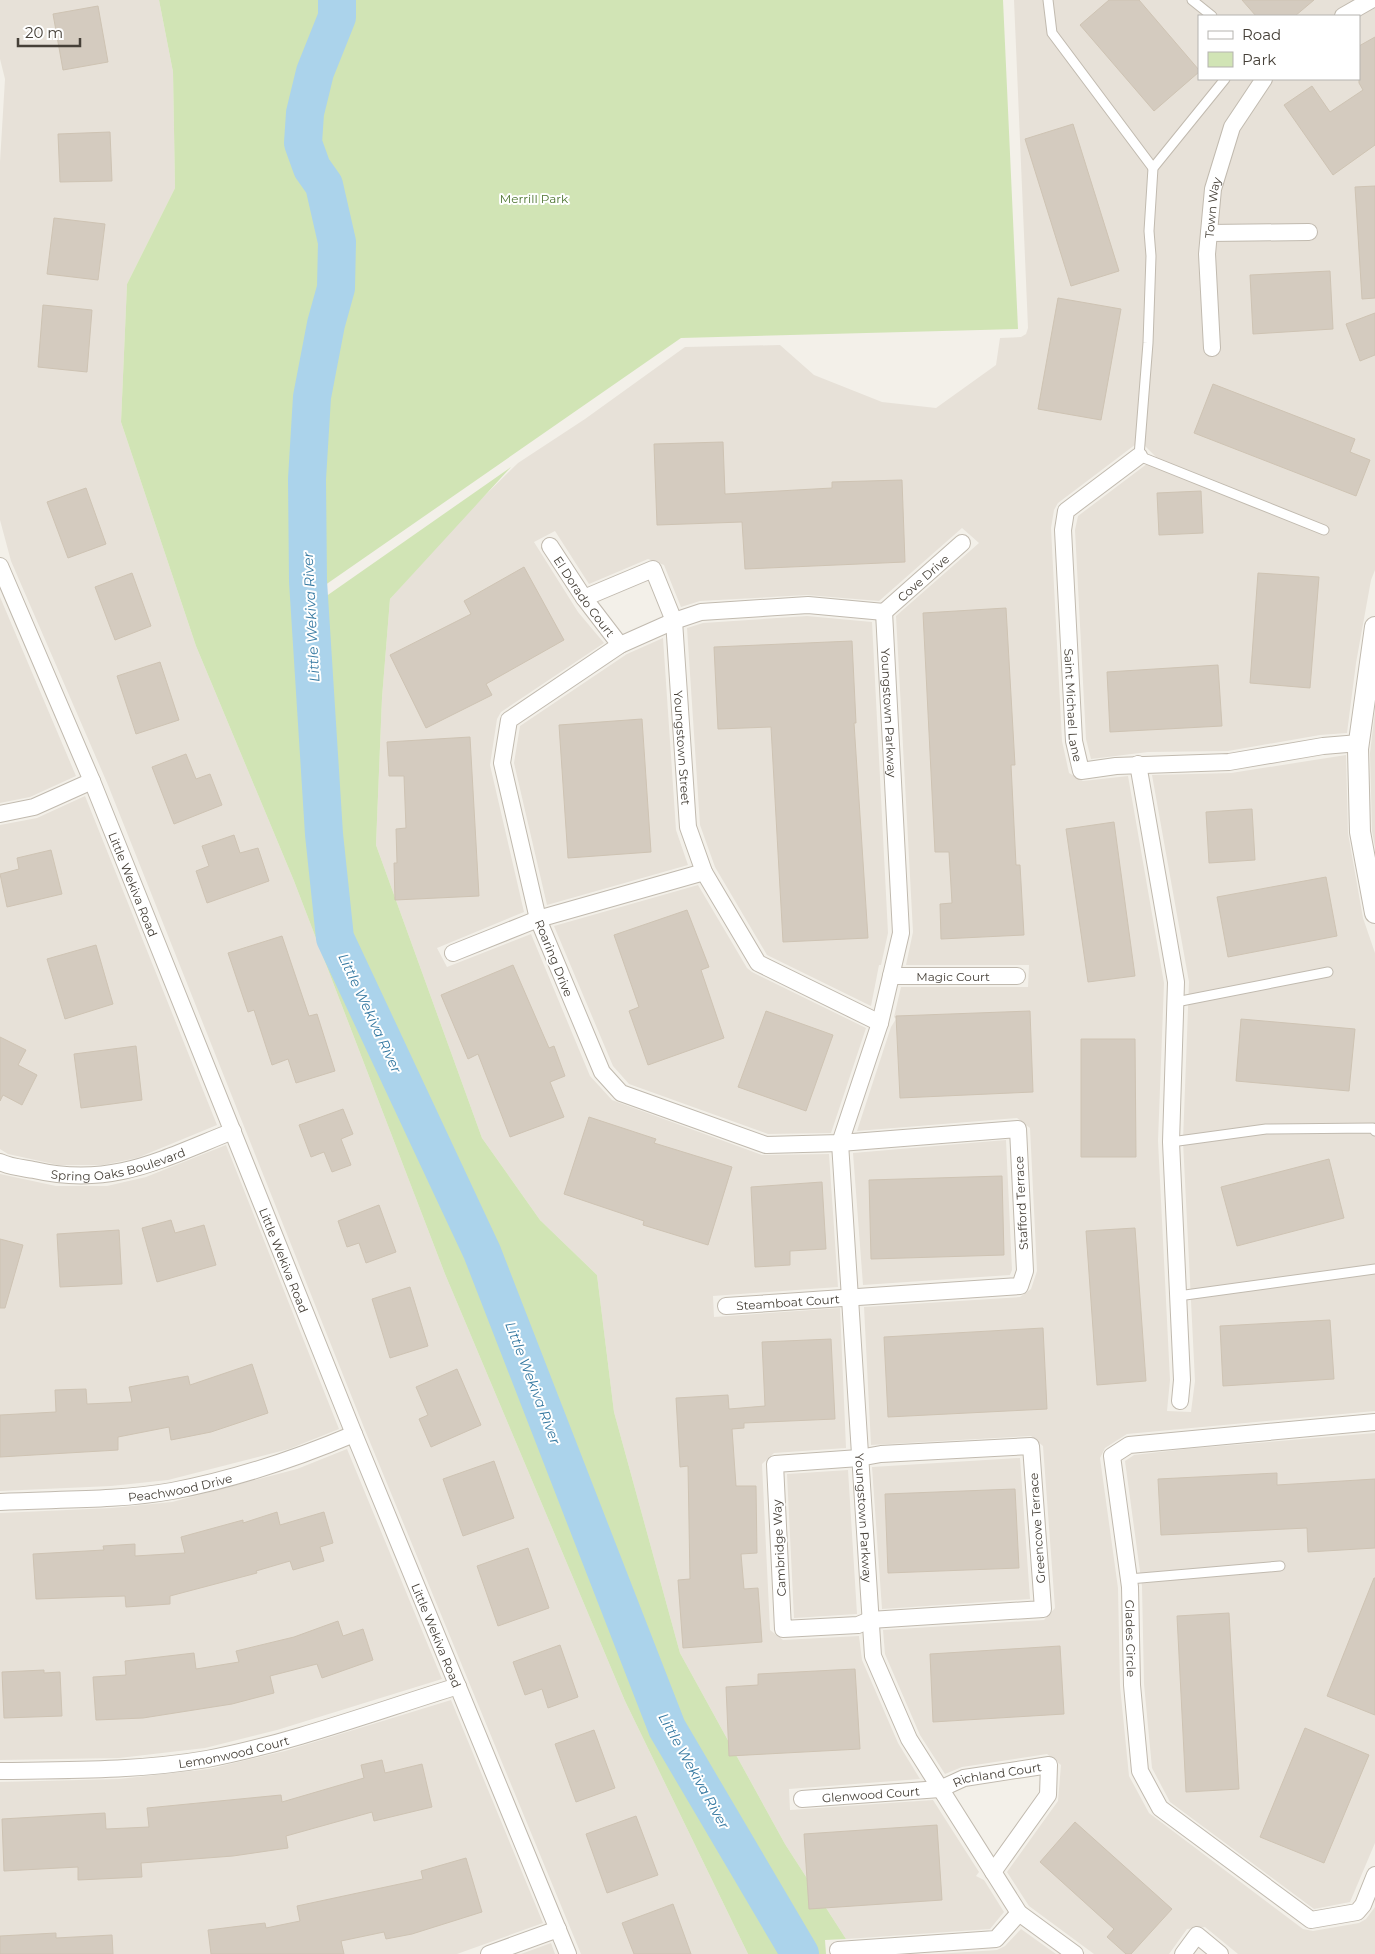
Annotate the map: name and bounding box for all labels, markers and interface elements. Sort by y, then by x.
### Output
scale bar [18,15,80,47]
legend [1198,15,1360,80]
text: 20 m [25,23,63,42]
text: Road [1242,25,1281,44]
text: Park [1242,50,1276,69]
street label: Town Way [1201,175,1224,239]
park label: Merrill Park [500,191,569,206]
water label: Little Wekiva River [299,551,323,682]
street label: Cove Drive [894,551,952,604]
street label: El Dorado Court [551,553,618,640]
street label: Youngstown Parkway [878,648,900,778]
street label: Saint Michael Lane [1062,648,1086,763]
street label: Youngstown Street [671,690,694,806]
street label: Little Wekiva Road [106,830,161,939]
street label: Roaring Drive [532,917,576,999]
water label: Little Wekiva River [334,950,406,1076]
street label: Magic Court [916,969,990,984]
street label: Spring Oaks Boulevard [50,1144,187,1183]
street label: Stafford Terrace [1011,1156,1031,1250]
street label: Little Wekiva Road [256,1205,312,1315]
street label: Steamboat Court [736,1291,840,1313]
water label: Little Wekiva River [501,1319,565,1447]
street label: Youngstown Parkway [852,1453,876,1583]
street label: Peachwood Drive [127,1470,234,1504]
street label: Greencove Terrace [1026,1472,1048,1584]
street label: Cambridge Way [769,1499,789,1597]
street label: Little Wekiva Road [409,1581,465,1690]
street label: Glades Circle [1123,1599,1139,1677]
water label: Little Wekiva River [655,1710,734,1833]
street label: Lemonwood Court [177,1732,291,1771]
street label: Richland Court [950,1759,1043,1790]
street label: Glenwood Court [821,1783,920,1805]

